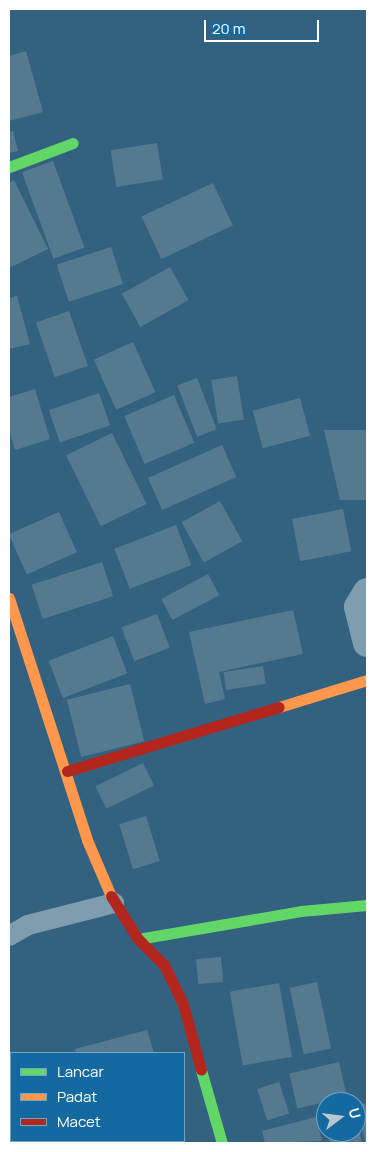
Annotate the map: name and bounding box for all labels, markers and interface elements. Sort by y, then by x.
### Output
scale bar [206,10,321,42]
text: 20 m [212,18,245,39]
legend [10,1052,185,1142]
text: Lancar [57,1061,104,1082]
text: Padat [57,1086,97,1107]
north arrow [316,1092,366,1142]
text: U [345,1106,365,1121]
text: Macet [57,1111,101,1132]

